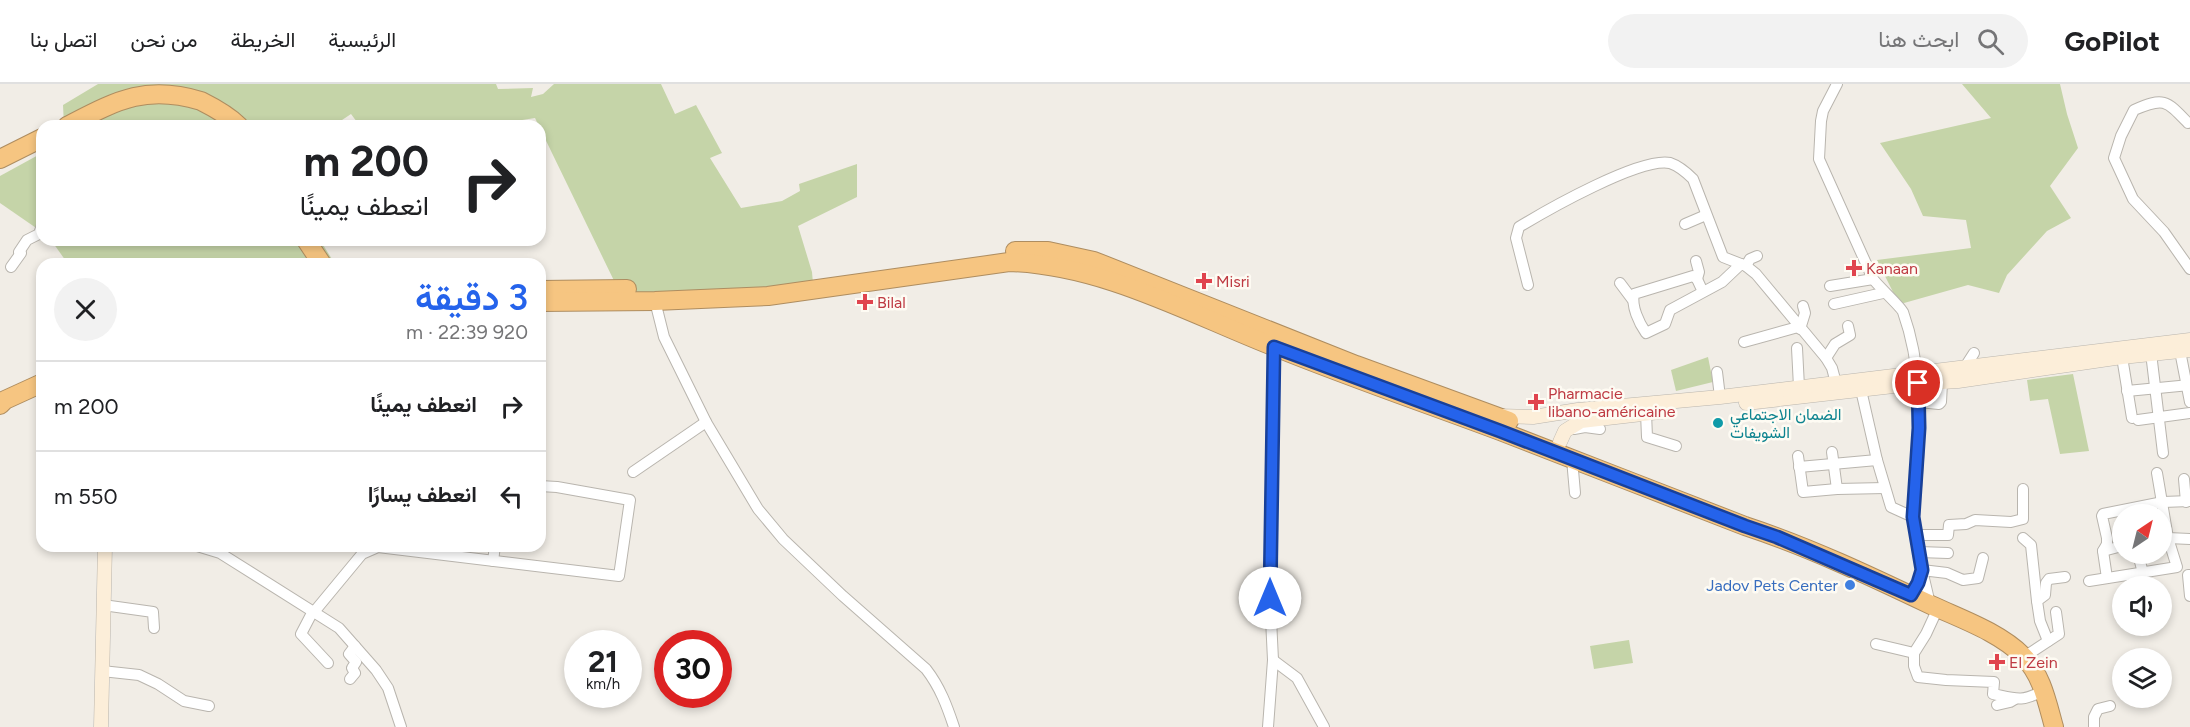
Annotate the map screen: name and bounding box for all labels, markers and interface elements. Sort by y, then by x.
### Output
search box [1608,14,2028,68]
text: GoPilot [2064,24,2160,58]
icon: search [1974,25,2007,58]
text: ابحث هنا [1878,26,1959,53]
text: اتصل بنا [30,27,97,52]
text: من نحن [130,27,197,52]
text: الخريطة [230,27,295,52]
text: الرئيسية [328,27,396,52]
text: 200 m [304,136,429,187]
icon: right [450,144,528,222]
text: انعطف يمينًا [300,189,429,222]
place label: Kanaan [1866,259,1918,278]
marker: Kanaan [1847,261,1861,275]
place label: Misri [1216,272,1250,291]
marker: Misri [1197,274,1211,288]
text: 3 دقيقة [415,276,528,319]
button: close [54,278,117,341]
place label: Bilal [877,293,906,312]
marker: Bilal [858,295,872,309]
text: 920 m · 22:39 [406,320,528,344]
pin [1892,357,1943,408]
icon: arrive [1901,366,1934,399]
place label: Pharmacie libano-américaine [1548,384,1676,421]
icon: right [495,390,528,423]
text: انعطف يمينًا [370,391,477,418]
text: 200 m [54,393,119,420]
marker: Pharmacie libano-américaine [1529,395,1543,409]
place label: الضمان الاجتماعي الشويفات [1730,405,1842,443]
marker: الضمان الاجتماعي الشويفات [1711,416,1725,430]
icon: left [495,480,528,513]
text: انعطف يسارًا [368,481,477,508]
text: 550 m [54,483,118,510]
north arrow [2112,504,2172,564]
map controls [2112,504,2172,708]
position arrow [1238,566,1302,630]
place label: Jadov Pets Center [1706,576,1839,595]
button: sound [2112,576,2172,636]
marker: Jadov Pets Center [1843,578,1857,592]
speed limit sign: 30 [654,630,732,708]
text: 21 [588,643,618,680]
button: layers [2112,648,2172,708]
place label: El Zein [2009,653,2058,672]
marker: El Zein [1990,655,2004,669]
text: km/h [586,675,620,693]

